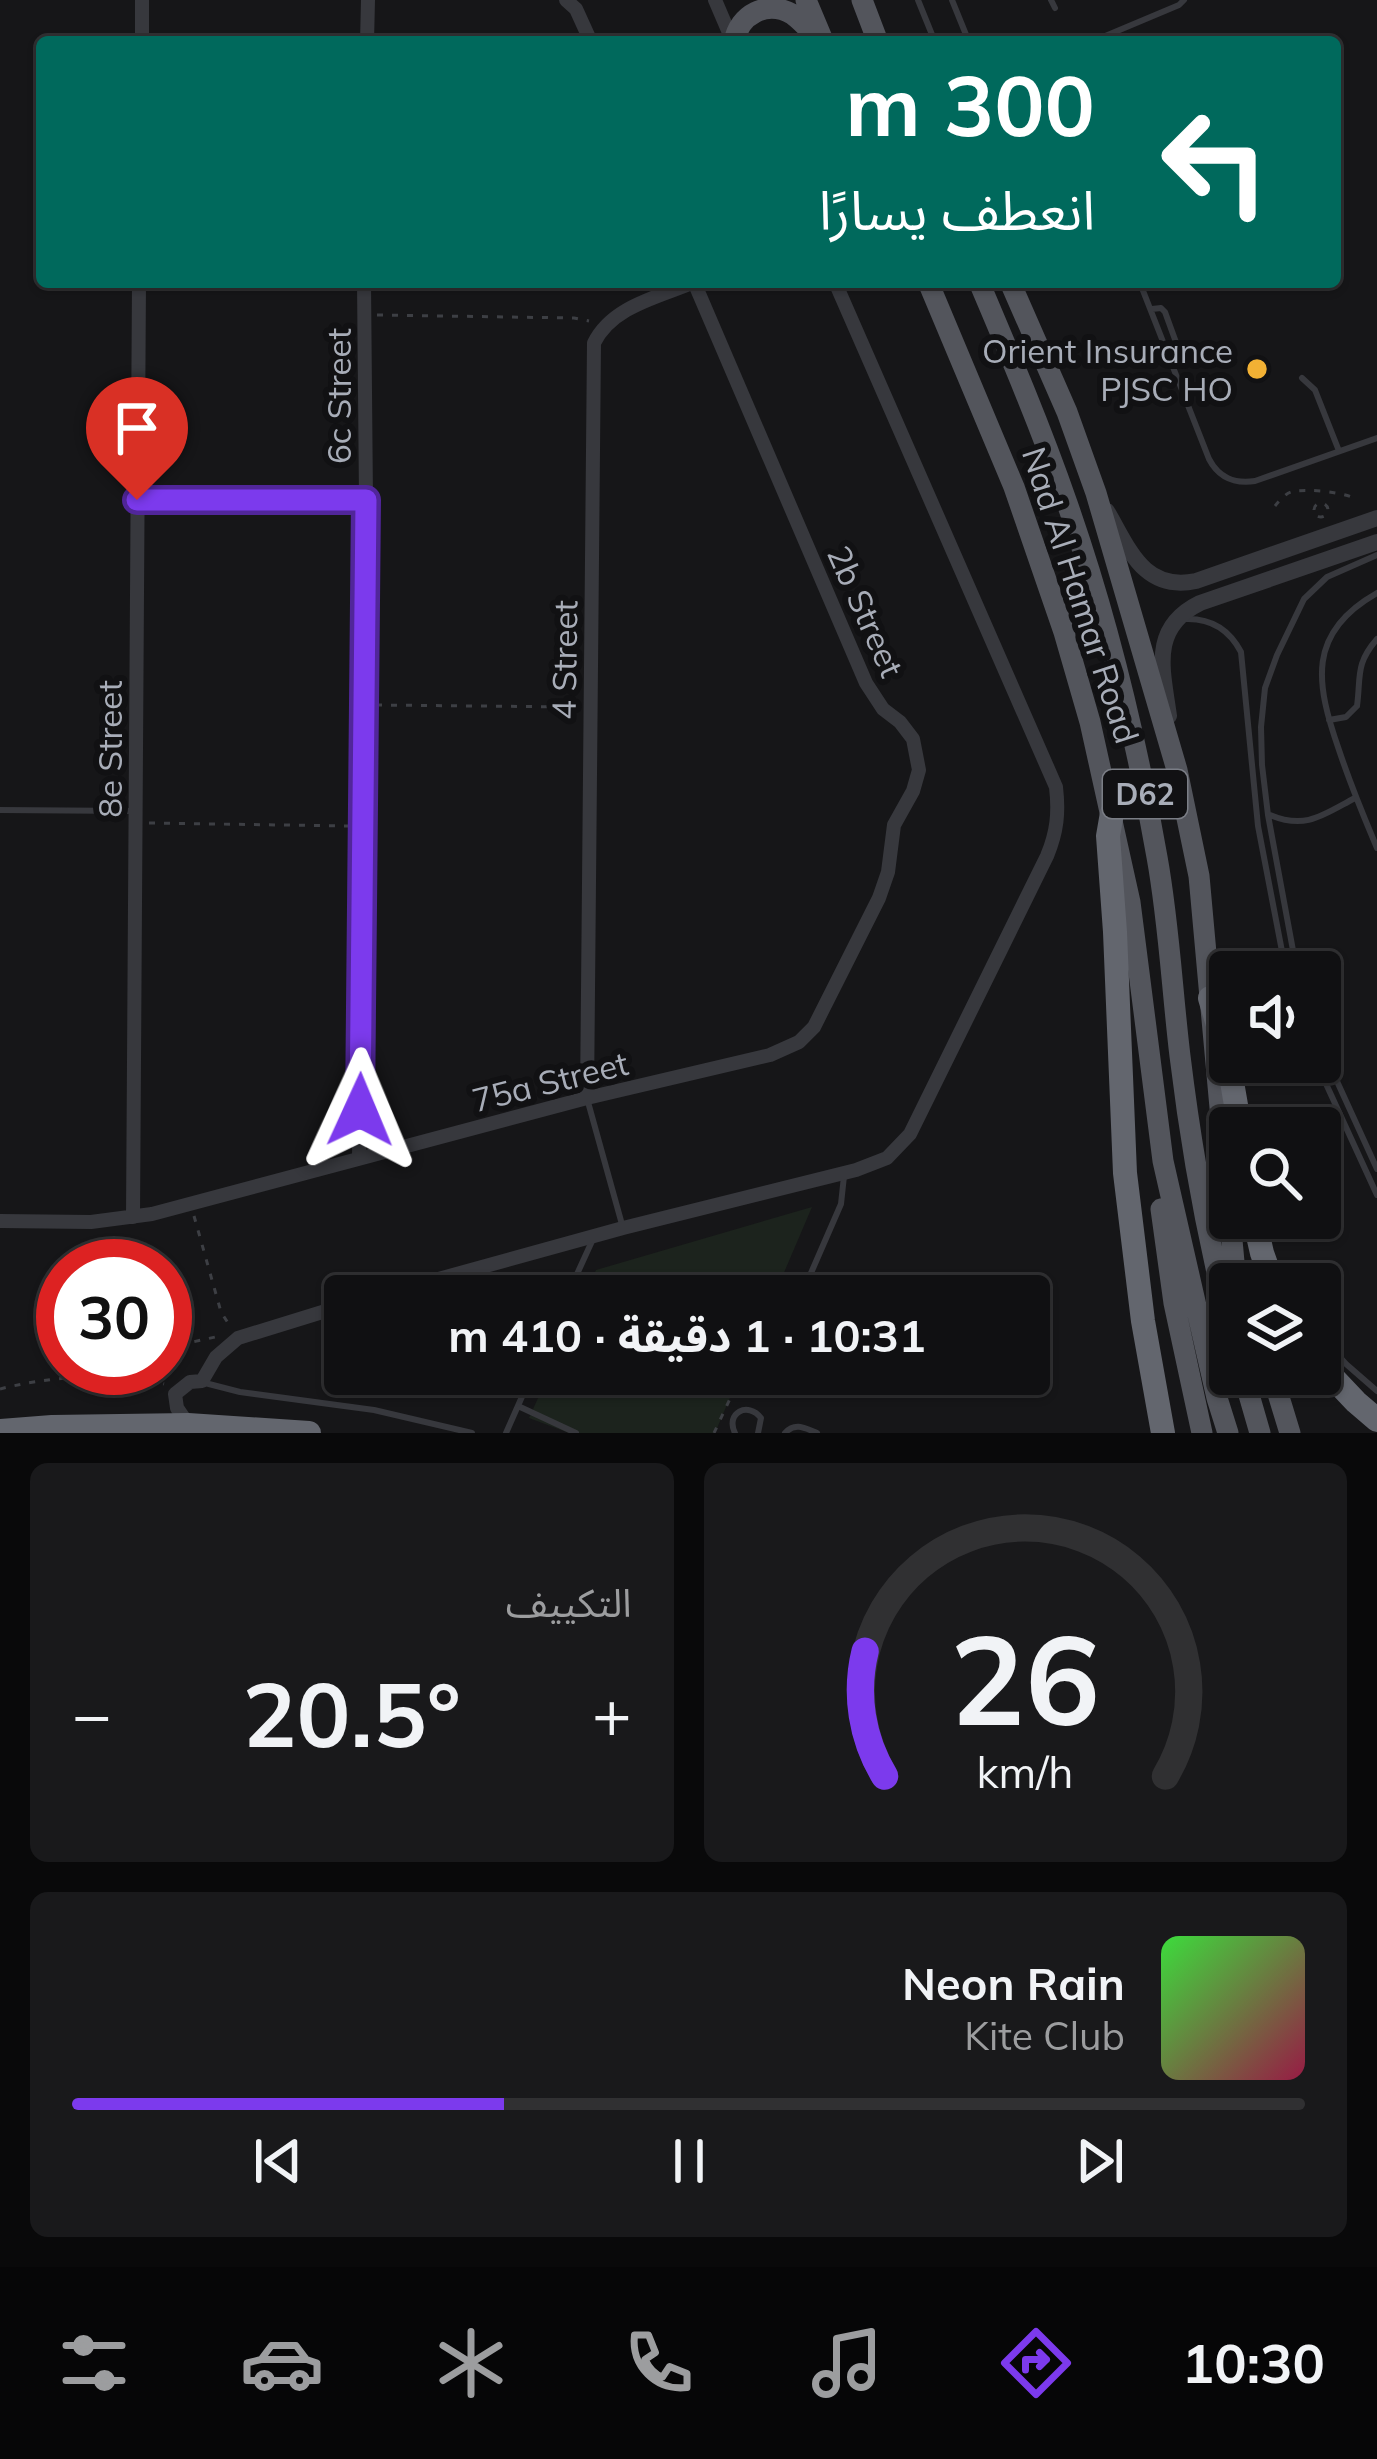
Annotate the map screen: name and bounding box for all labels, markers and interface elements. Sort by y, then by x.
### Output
text: 300 m [845,52,1095,157]
icon: left [1137,84,1293,240]
text: انعطف يسارًا [819,176,1095,244]
street label: 6c Street [318,328,359,464]
place label: Orient Insurance PJSC HO [982,330,1233,409]
marker: Orient Insurance PJSC HO [1244,356,1270,382]
pin [86,377,188,500]
icon: arrive [104,395,170,461]
street label: Nad Al Hamar Road [1014,442,1148,748]
street label: 2b Street [819,539,913,683]
street label: 4 Street [542,600,586,720]
street label: 8e Street [89,680,130,818]
road number: D62 [1103,770,1187,818]
map controls [1209,951,1341,1395]
button: sound [1209,951,1341,1083]
street label: 75a Street [468,1042,632,1120]
position arrow [297,1047,423,1173]
button: search [1209,1107,1341,1239]
speed limit sign: 30 [36,1239,192,1395]
button: layers [1209,1263,1341,1395]
text: 10:31 · 1 دقيقة · 410 m [448,1307,926,1363]
text: التكييف [506,1578,632,1627]
text: 26 [950,1600,1100,1756]
text: 20.5° [243,1657,461,1770]
text: − [72,1672,112,1755]
text: + [592,1672,632,1755]
text: km/h [977,1744,1074,1798]
text: Neon Rain [902,1955,1125,2011]
text: Kite Club [964,2011,1125,2060]
icon: previous [245,2128,311,2194]
icon: pause [656,2128,722,2194]
icon: next [1067,2128,1133,2194]
icon: filters [52,2321,136,2405]
icon: car [240,2321,324,2405]
icon: climate [429,2321,513,2405]
icon: phone [617,2321,701,2405]
icon: music [805,2321,889,2405]
icon: directions [994,2321,1078,2405]
text: 10:30 [1182,2329,1325,2397]

